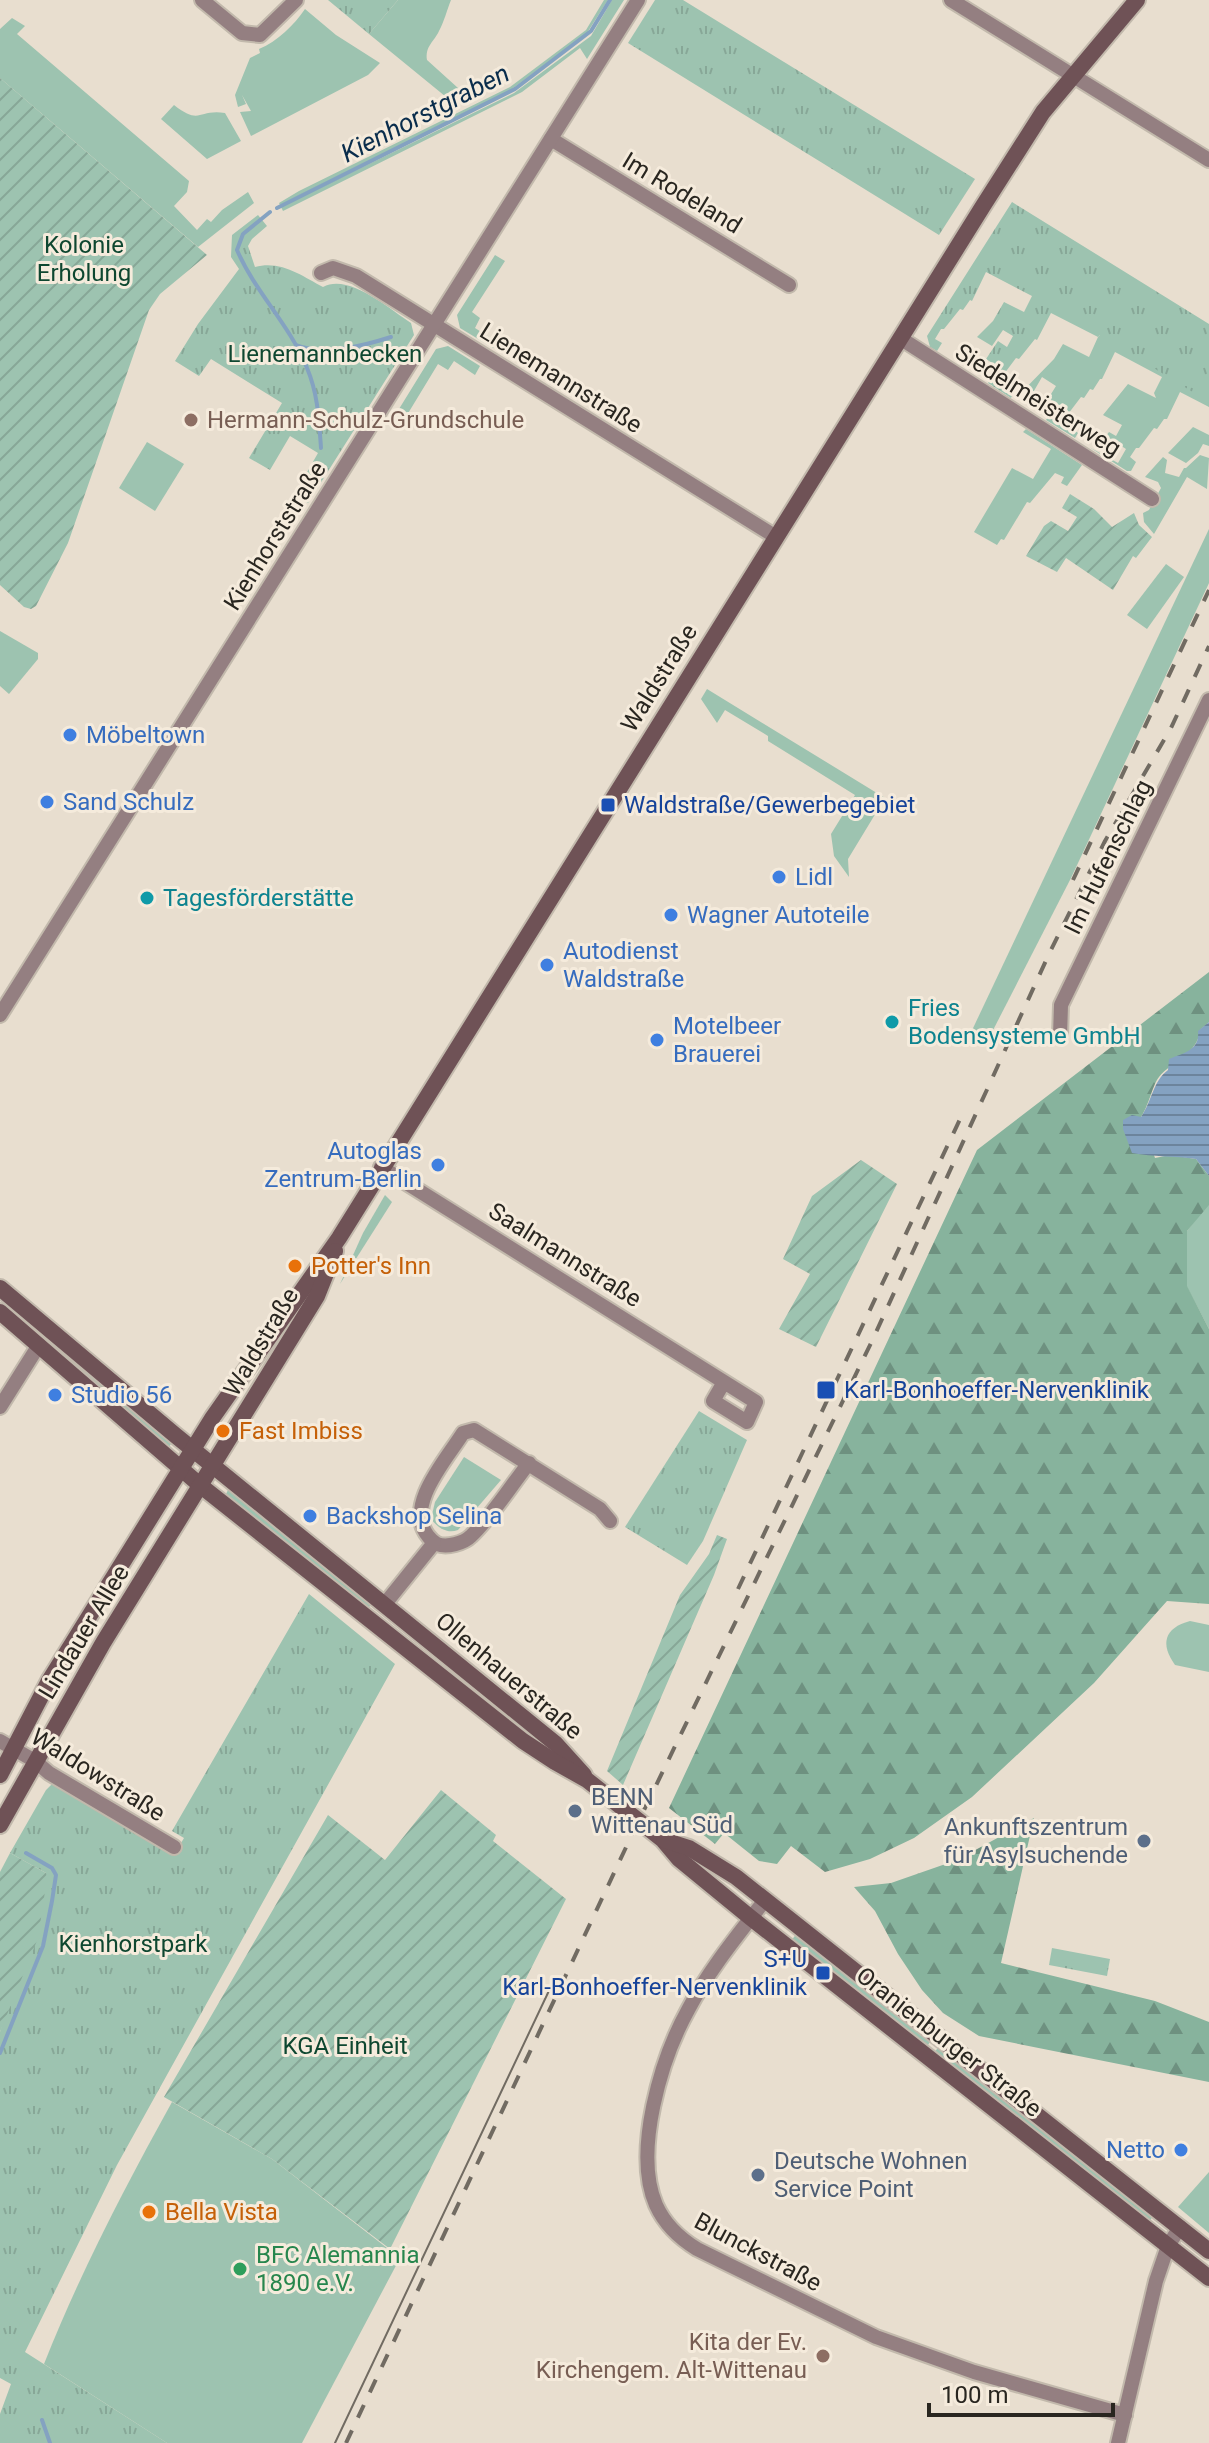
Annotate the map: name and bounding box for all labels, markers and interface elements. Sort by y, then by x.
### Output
water label: Kienhorstgraben [336,58,514,168]
street label: Im Rodeland [617,147,747,239]
park label: Kolonie Erholung [37,231,131,287]
street label: Lienemannstraße [475,317,647,439]
street label: Siedelmeisterweg [950,338,1126,462]
park label: Lienemannbecken [228,340,422,368]
place label: Hermann-Schulz-Grundschule [207,406,524,434]
marker: Hermann-Schulz-Grundschule [182,411,200,429]
street label: Kienhorststraße [218,456,332,616]
street label: Waldstraße [615,619,703,737]
place label: Möbeltown [86,721,205,749]
marker: Möbeltown [61,726,79,744]
street label: Im Hufenschlag [1058,775,1158,939]
place label: Sand Schulz [63,788,194,816]
place label: Waldstraße/Gewerbegebiet [624,791,916,819]
marker: Sand Schulz [38,793,56,811]
marker: Waldstraße/Gewerbegebiet [599,796,617,814]
place label: Lidl [795,863,833,891]
marker: Lidl [770,868,788,886]
place label: Tagesförderstätte [163,884,354,912]
marker: Tagesförderstätte [138,889,156,907]
place label: Wagner Autoteile [687,901,870,929]
marker: Wagner Autoteile [662,906,680,924]
place label: Autodienst Waldstraße [563,937,684,993]
marker: Autodienst Waldstraße [538,956,556,974]
place label: Fries Bodensysteme GmbH [908,994,1141,1050]
place label: Motelbeer Brauerei [673,1012,781,1068]
marker: Fries Bodensysteme GmbH [883,1013,901,1031]
marker: Motelbeer Brauerei [648,1031,666,1049]
place label: Autoglas Zentrum-Berlin [264,1137,422,1193]
marker: Autoglas Zentrum-Berlin [429,1156,447,1174]
street label: Saalmannstraße [483,1197,647,1313]
place label: Potter's Inn [311,1252,431,1280]
marker: Potter's Inn [286,1257,304,1275]
street label: Waldstraße [218,1283,304,1401]
place label: Karl-Bonhoeffer-Nervenklinik [844,1376,1150,1404]
marker: Karl-Bonhoeffer-Nervenklinik [815,1379,837,1401]
place label: Studio 56 [71,1381,172,1409]
marker: Studio 56 [46,1386,64,1404]
place label: Fast Imbiss [239,1417,363,1445]
marker: Fast Imbiss [214,1422,232,1440]
place label: Backshop Selina [326,1502,502,1530]
marker: Backshop Selina [301,1507,319,1525]
street label: Lindauer Allee [33,1560,135,1704]
street label: Ollenhauerstraße [430,1607,588,1745]
street label: Waldowstraße [26,1723,170,1827]
place label: BENN Wittenau Süd [591,1783,733,1839]
marker: BENN Wittenau Süd [566,1802,584,1820]
place label: Ankunftszentrum für Asylsuchende [943,1813,1128,1869]
marker: Ankunftszentrum für Asylsuchende [1135,1832,1153,1850]
park label: Kienhorstpark [59,1930,208,1958]
place label: S+U Karl-Bonhoeffer-Nervenklinik [502,1945,808,2001]
street label: Oranienburger Straße [851,1961,1047,2123]
marker: S+U Karl-Bonhoeffer-Nervenklinik [814,1964,832,1982]
park label: KGA Einheit [282,2032,408,2060]
place label: Netto [1106,2136,1165,2164]
marker: Netto [1172,2141,1190,2159]
place label: Deutsche Wohnen Service Point [774,2147,967,2203]
marker: Deutsche Wohnen Service Point [749,2166,767,2184]
place label: Bella Vista [165,2198,278,2226]
marker: Bella Vista [140,2203,158,2221]
street label: Blunckstraße [690,2207,826,2297]
place label: BFC Alemannia 1890 e.V. [256,2241,420,2297]
marker: BFC Alemannia 1890 e.V. [231,2260,249,2278]
place label: Kita der Ev. Kirchengem. Alt-Wittenau [536,2328,807,2384]
marker: Kita der Ev. Kirchengem. Alt-Wittenau [814,2347,832,2365]
scale bar [929,2367,1113,2417]
text: 100 m [941,2381,1008,2409]

